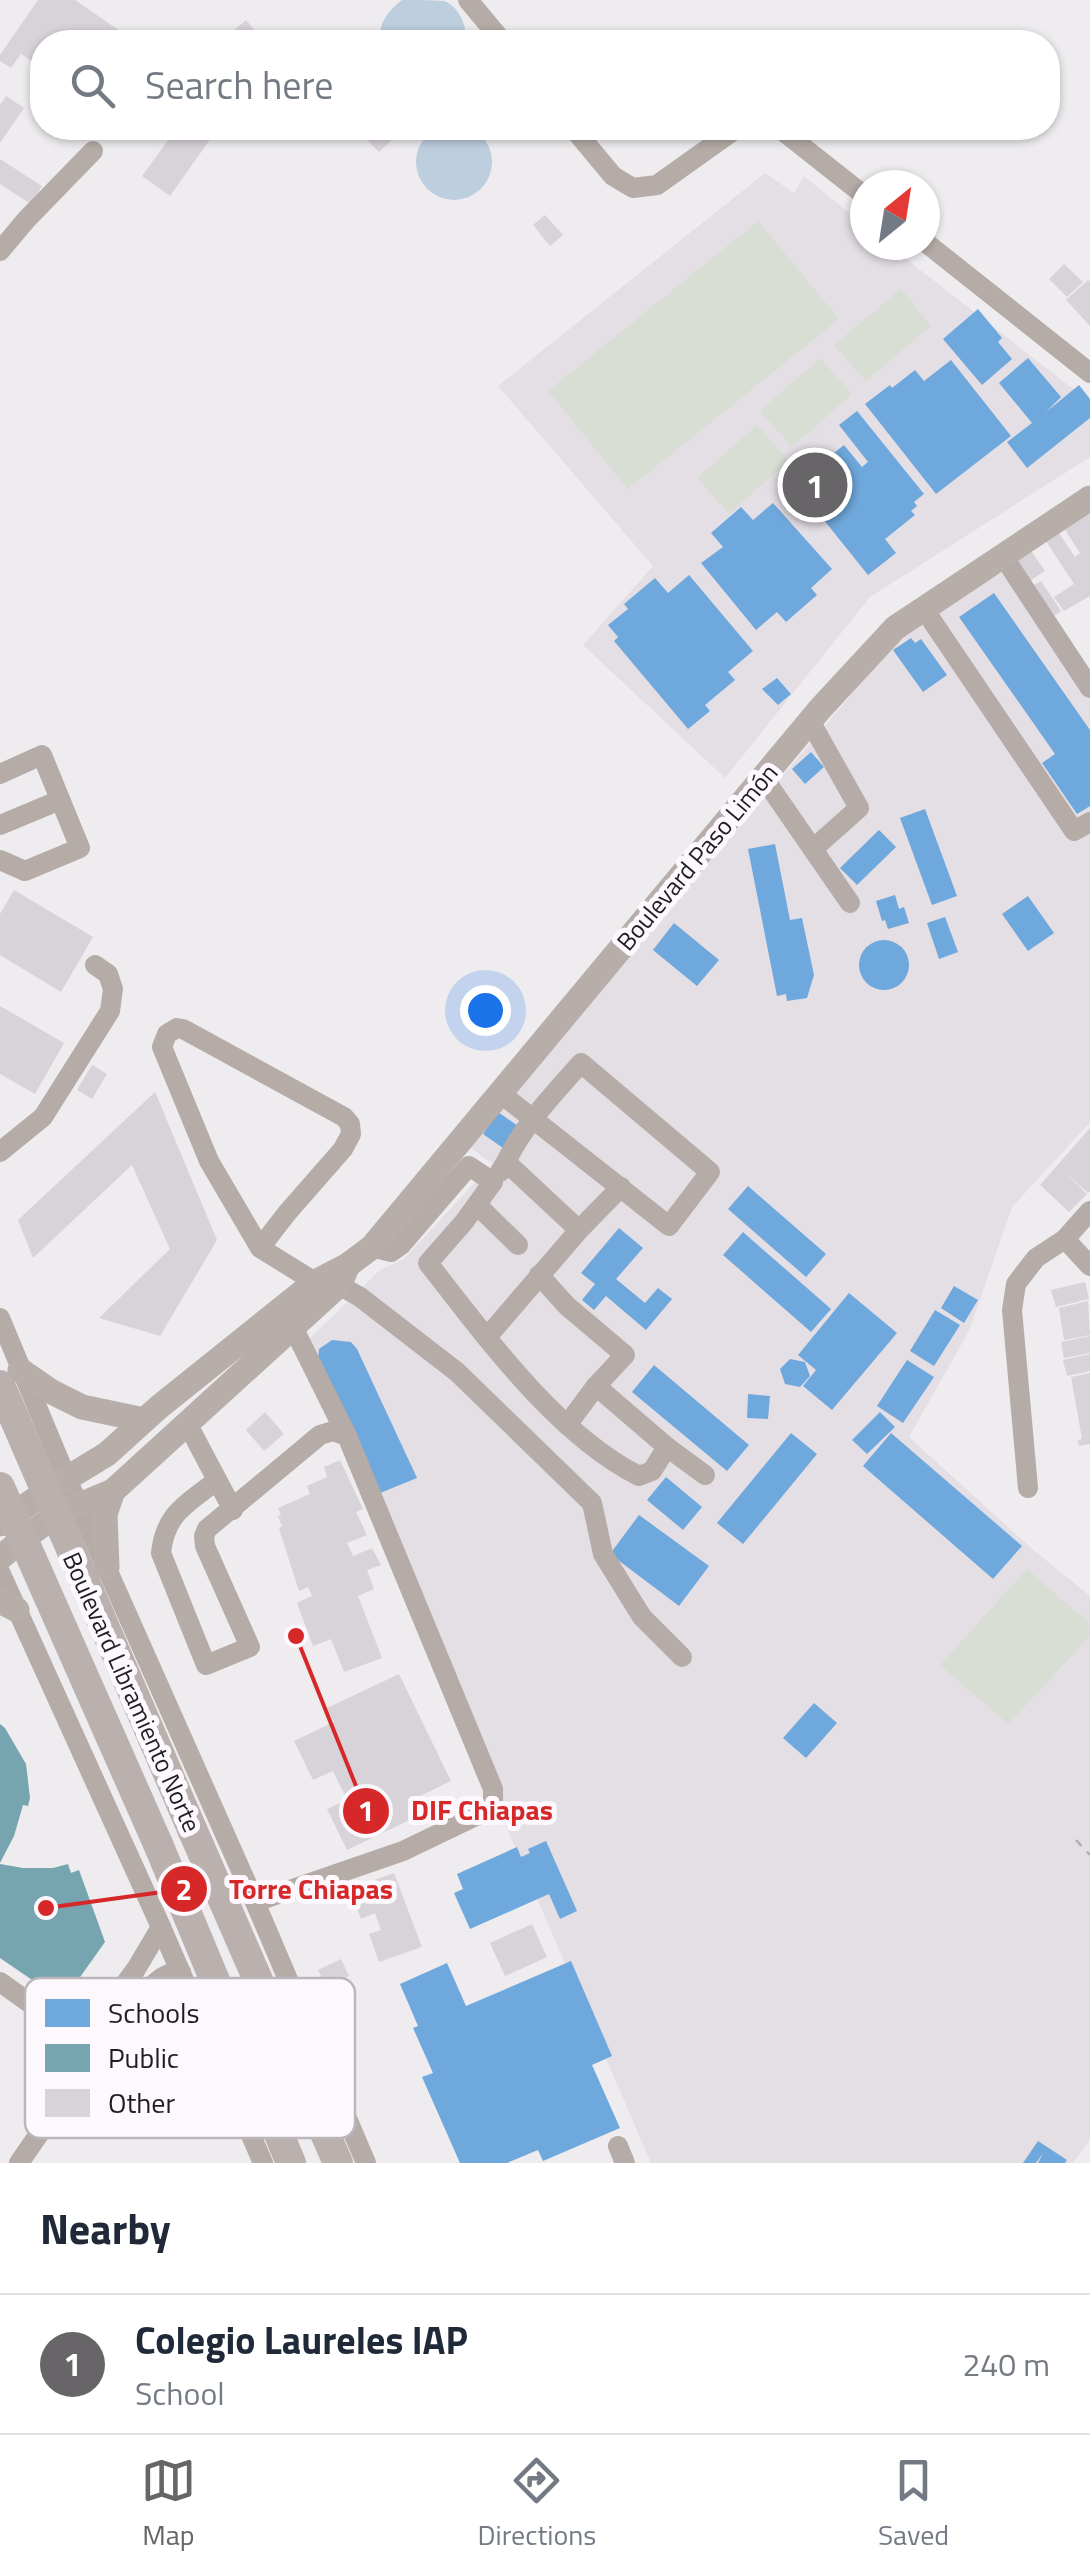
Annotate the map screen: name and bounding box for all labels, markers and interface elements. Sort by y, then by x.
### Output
search box [30,30,1060,140]
text: Search here [145,56,333,114]
icon: search [65,58,120,113]
north arrow [850,170,940,260]
pin: 1 [782,448,848,522]
street label: Boulevard Paso Limón [607,755,787,959]
your location [460,985,511,1036]
street label: Boulevard Libramiento Norte [53,1546,211,1838]
callout: DIF Chiapas [341,1782,573,1840]
text: 1 [358,1787,374,1833]
text: DIF Chiapas [411,1788,553,1831]
callout: Torre Chiapas [159,1860,413,1918]
text: 2 [176,1866,192,1912]
text: Torre Chiapas [229,1867,393,1910]
legend [25,1978,355,2138]
text: Schools [108,1991,199,2034]
text: Public [108,2036,179,2079]
text: Other [108,2081,175,2124]
text: Nearby [40,2196,171,2260]
text: Colegio Laureles IAP [135,2311,468,2369]
text: 1 [64,2340,81,2388]
text: 240 m [962,2340,1050,2388]
text: School [135,2369,225,2417]
tab: Map [141,2453,196,2556]
tab: Directions [478,2453,596,2556]
tab: Saved [878,2453,949,2556]

